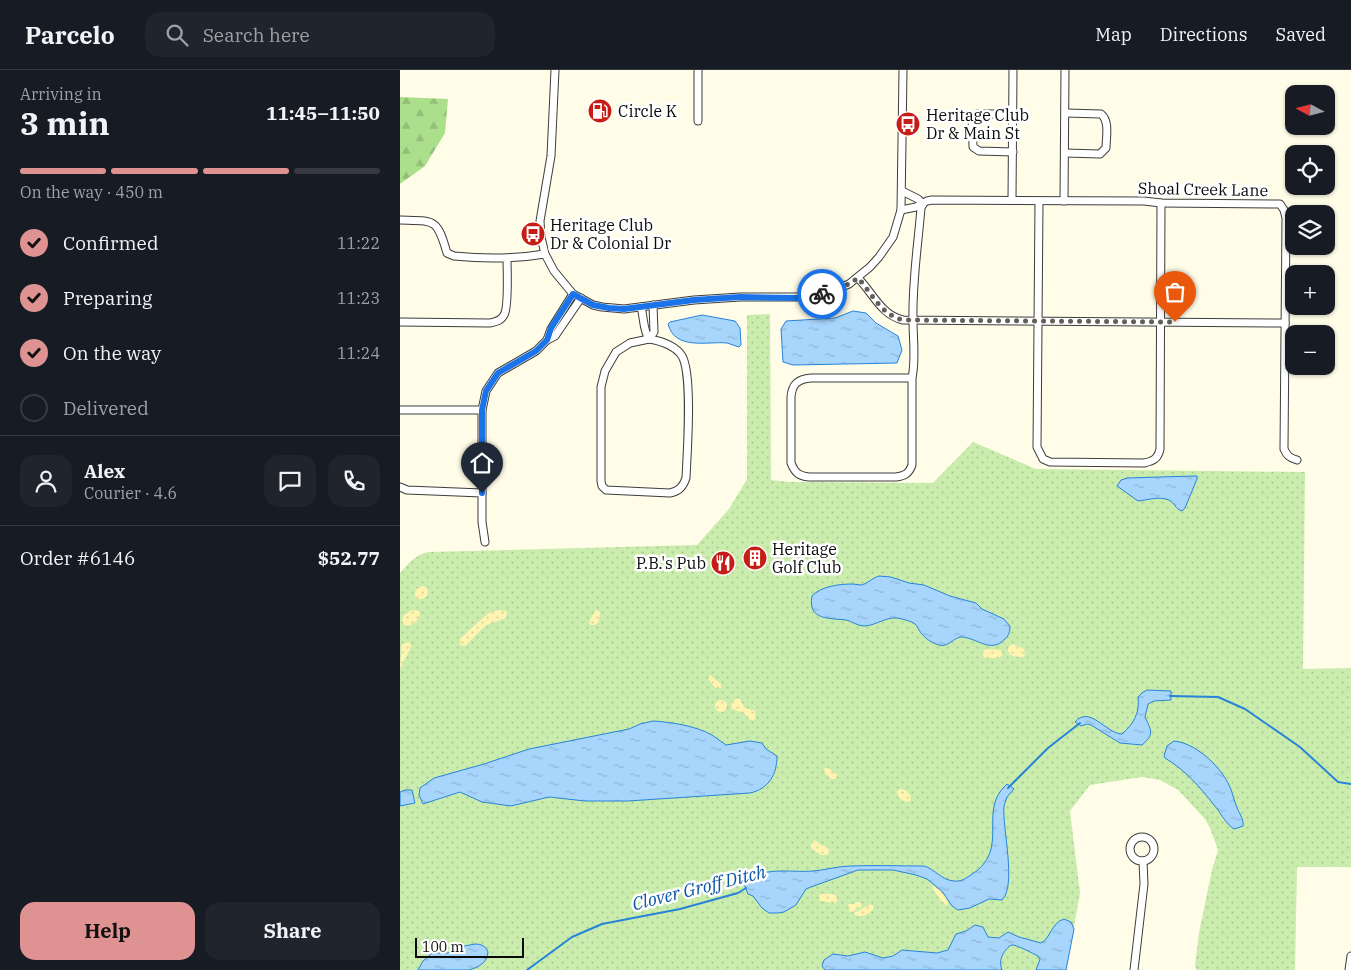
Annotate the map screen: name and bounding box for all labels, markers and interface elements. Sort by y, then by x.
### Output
search box [145,12,495,57]
text: Parcelo [25,19,115,51]
icon: search [163,21,191,49]
text: Search here [203,23,310,47]
text: Map [1095,23,1132,46]
text: Directions [1160,23,1248,46]
text: Saved [1276,23,1326,46]
text: Arriving in [20,84,102,104]
north arrow [1285,85,1335,135]
map controls [1285,85,1335,375]
fuel station icon: Circle K [587,98,613,124]
text: 11:45–11:50 [266,101,380,125]
place label: Circle K [618,101,677,121]
text: 3 min [20,102,110,144]
place label: Heritage Club Dr & Main St [926,105,1029,143]
bus stop icon: Heritage Club Dr & Main St [895,111,921,137]
button: locate [1285,145,1335,195]
street label: Shoal Creek Lane [1138,178,1268,200]
text: On the way · 450 m [20,182,163,202]
button: layers [1285,205,1335,255]
place label: Heritage Club Dr & Colonial Dr [550,215,671,253]
bus stop icon: Heritage Club Dr & Colonial Dr [520,221,546,247]
icon: check [20,229,48,257]
text: Confirmed [63,231,158,255]
text: 11:22 [337,233,380,253]
button: + [1285,265,1335,315]
courier [797,269,847,319]
pin [1154,271,1196,322]
icon: bag [1161,278,1189,306]
icon: bike [808,280,836,308]
icon: check [20,284,48,312]
text: Preparing [63,286,152,310]
text: 11:23 [337,288,380,308]
button: − [1285,325,1335,375]
icon: check [20,339,48,367]
text: On the way [63,341,161,365]
text: 11:24 [337,343,380,363]
text: Delivered [63,396,149,420]
pin [461,442,503,493]
icon: home [468,449,496,477]
button: person [20,455,72,507]
button: chat [264,455,316,507]
button: phone [328,455,380,507]
text: Alex [84,459,125,483]
text: Courier · 4.6 [84,483,177,503]
place label: Heritage Golf Club [772,539,841,577]
building icon: Heritage Golf Club [742,545,768,571]
text: Order #6146 [20,546,135,570]
text: $52.77 [318,546,380,570]
restaurant icon: P.B.'s Pub [710,550,736,576]
place label: P.B.'s Pub [636,553,706,573]
water label: Clover Groff Ditch [630,860,768,915]
button: Help [20,902,195,960]
button: Share [205,902,380,960]
scale bar [415,935,524,958]
text: 100 m [422,938,464,956]

